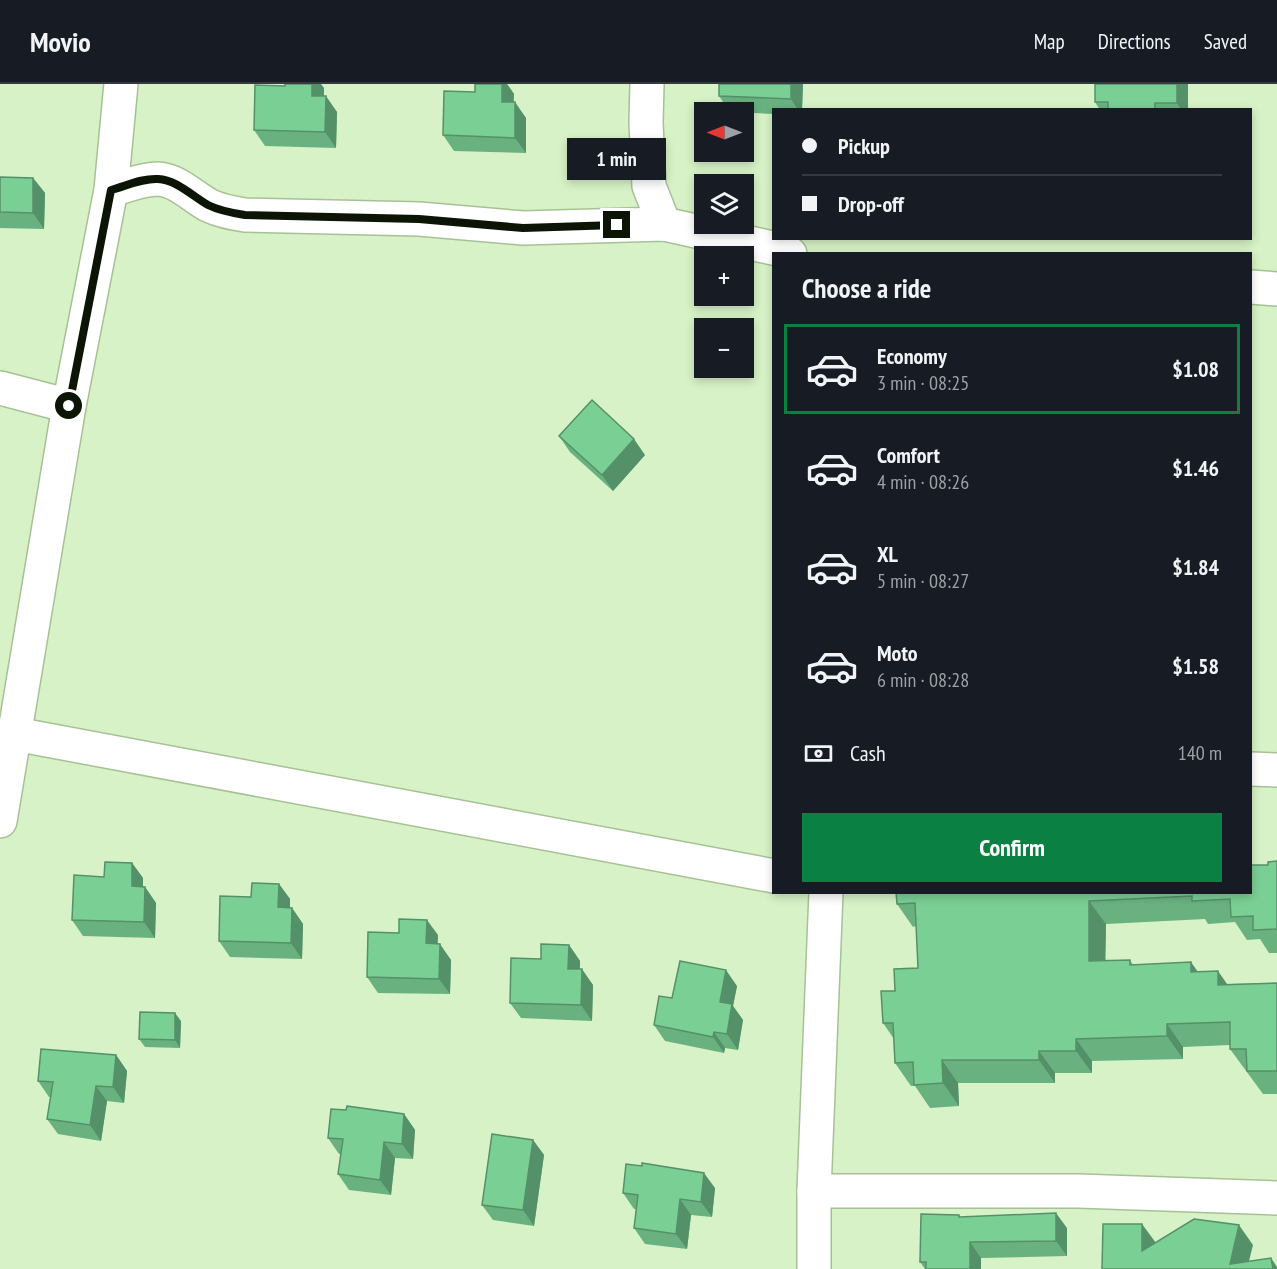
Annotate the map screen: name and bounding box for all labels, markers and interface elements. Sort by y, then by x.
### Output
text: Movio [30,23,91,60]
text: Map [1034,28,1065,55]
text: Directions [1098,28,1171,55]
text: Saved [1204,28,1247,55]
north arrow [694,102,754,162]
map controls [694,102,754,378]
text: Pickup [838,132,890,160]
callout: 1 min [568,138,666,180]
text: 1 min [596,146,637,172]
button: layers [694,174,754,234]
text: Drop-off [838,190,904,218]
route end [603,211,630,238]
button: + [694,246,754,306]
text: Choose a ride [802,271,931,305]
button: − [694,318,754,378]
icon: car [805,342,859,396]
text: Economy [877,342,947,370]
text: $1.08 [1172,355,1219,383]
text: 3 min · 08:25 [877,370,969,396]
route start [55,392,82,419]
icon: car [805,441,859,495]
text: Comfort [877,441,940,469]
text: $1.46 [1172,454,1219,482]
text: 4 min · 08:26 [877,469,969,495]
icon: car [805,540,859,594]
text: XL [877,540,898,568]
text: $1.84 [1172,553,1219,581]
text: 5 min · 08:27 [877,568,969,594]
icon: car [805,639,859,693]
text: Moto [877,639,918,667]
text: $1.58 [1172,652,1219,680]
text: 6 min · 08:28 [877,667,969,693]
icon: cash [802,737,835,770]
text: Cash [850,739,886,767]
text: 140 m [1178,740,1222,766]
button: Confirm [802,813,1222,882]

